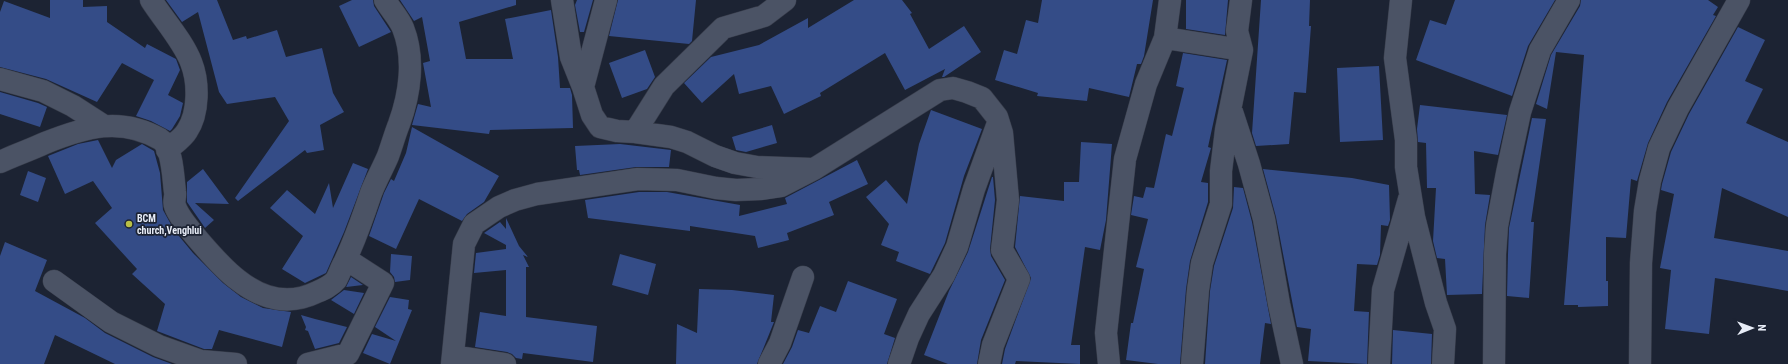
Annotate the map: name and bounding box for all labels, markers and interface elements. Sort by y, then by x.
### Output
place label: BCM church,Venghlui [137,213,202,237]
marker: BCM church,Venghlui [124,219,134,229]
north arrow [1732,308,1772,348]
text: N [1755,324,1768,332]

